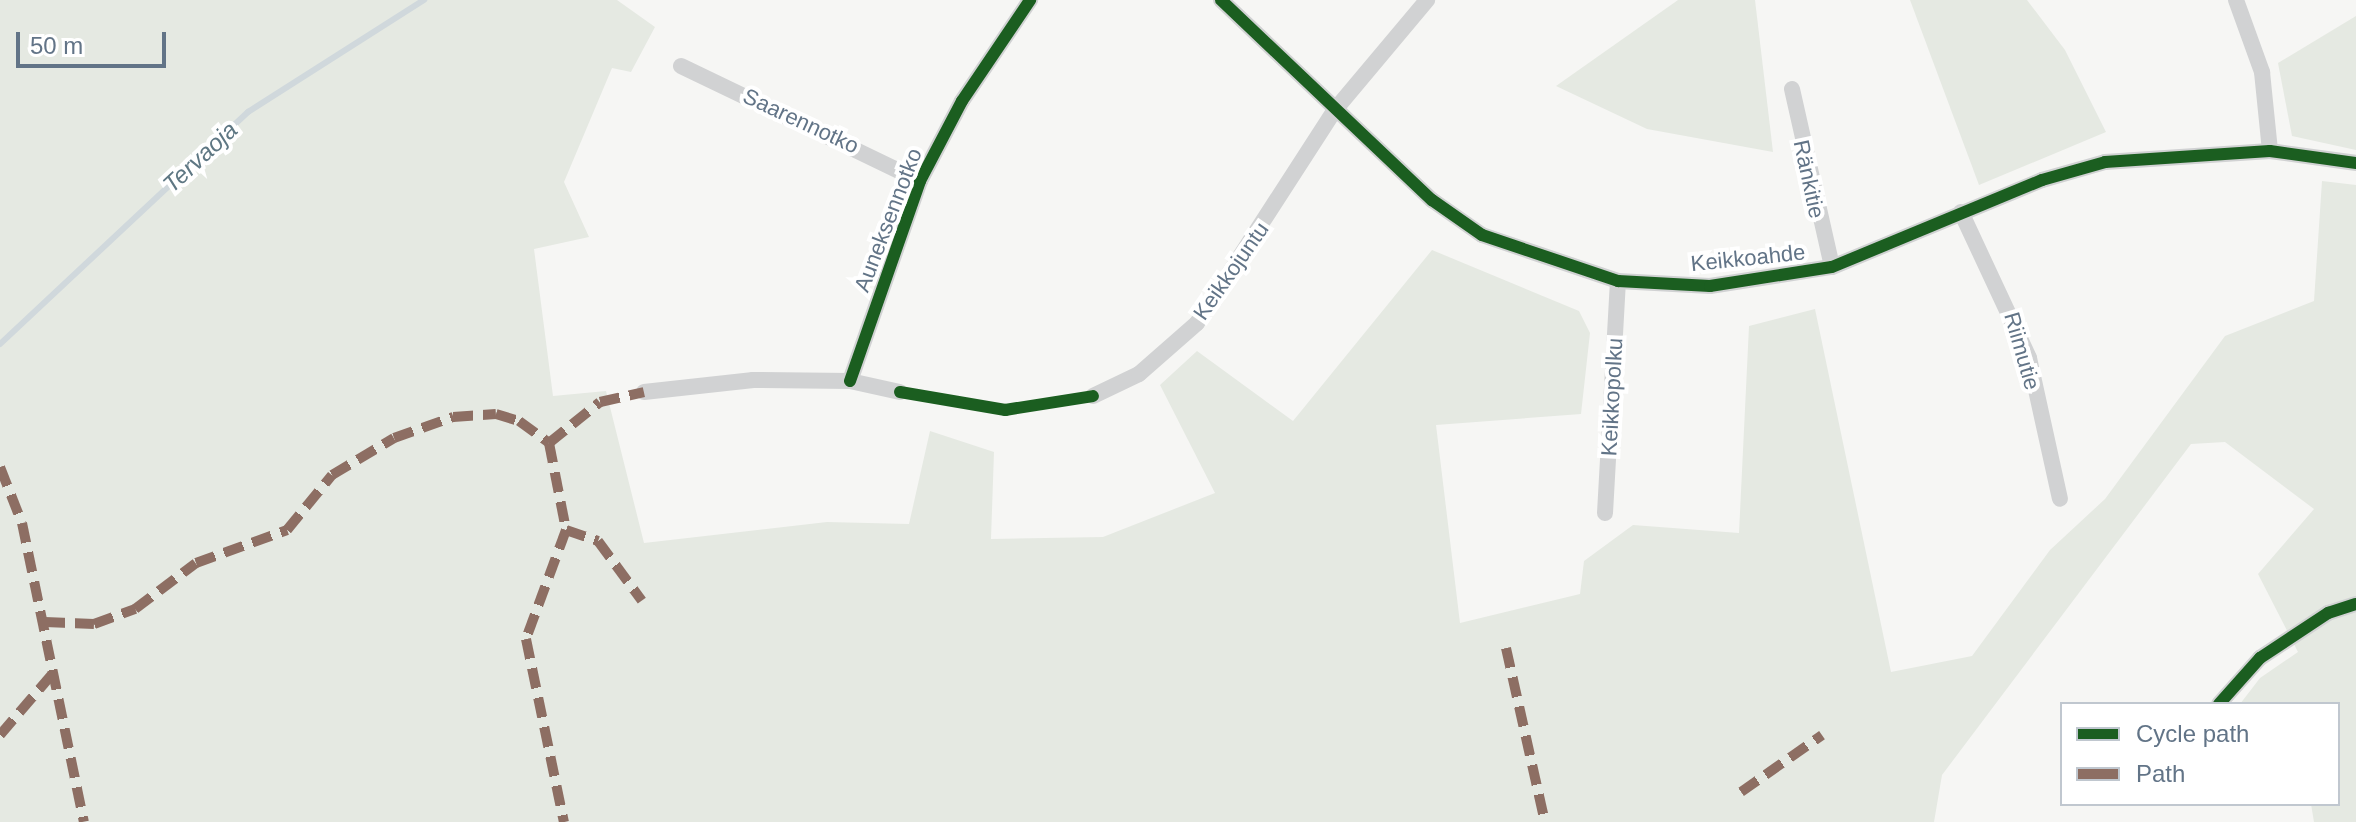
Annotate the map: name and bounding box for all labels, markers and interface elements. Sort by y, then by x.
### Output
scale bar [20,16,170,66]
text: 50 m [30,32,83,59]
street label: Saarennotko [739,83,863,159]
water label: Tervaoja [157,115,243,199]
street label: Ränkitie [1788,137,1830,221]
street label: Auneksennotko [849,144,927,296]
street label: Keikkojuntu [1188,217,1274,325]
street label: Keikkoahde [1689,239,1807,277]
street label: Riimutie [1998,309,2046,393]
street label: Keikkopolku [1596,337,1628,457]
legend [2060,702,2340,806]
text: Cycle path [2136,720,2249,747]
text: Path [2136,760,2185,787]

